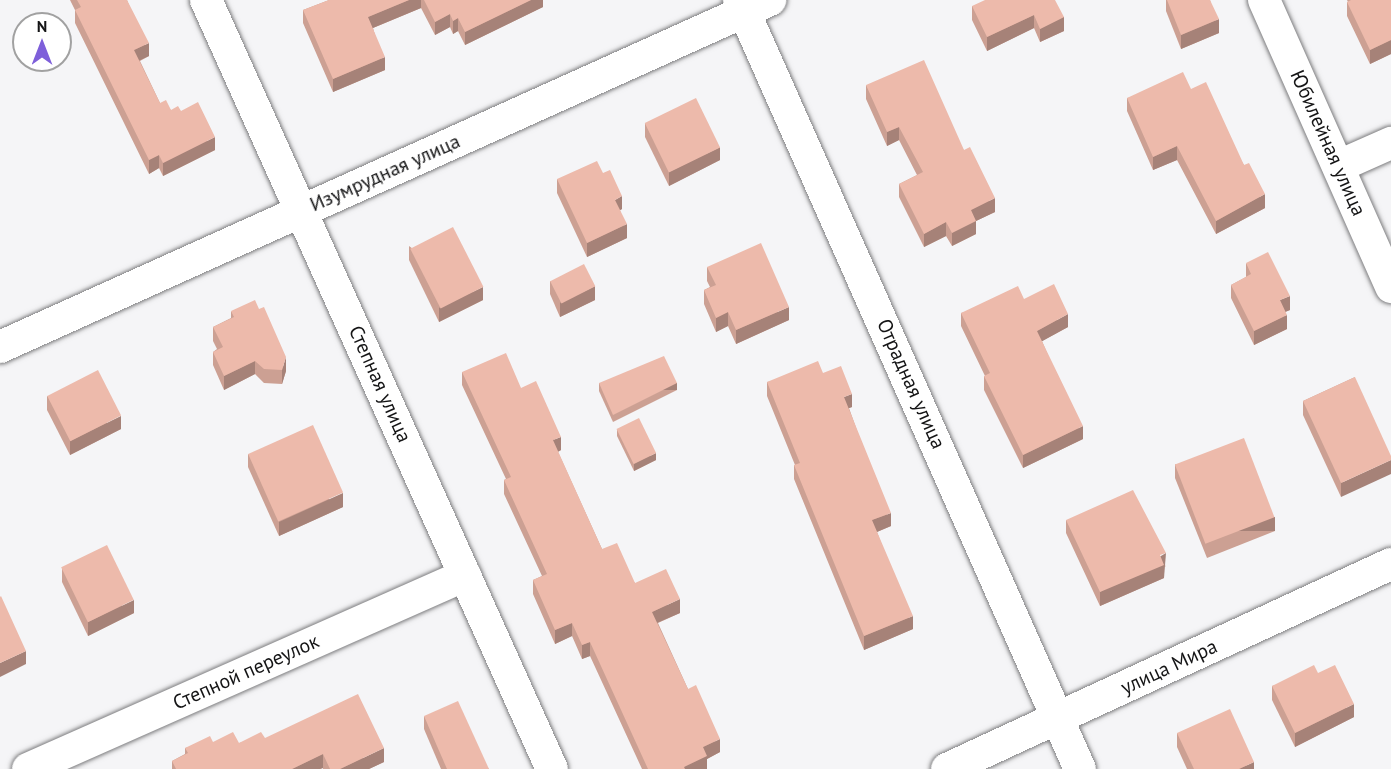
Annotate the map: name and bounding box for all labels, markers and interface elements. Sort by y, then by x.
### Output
north arrow [12,12,72,72]
text: N [37,16,47,36]
street label: Юбилейная улица [1285,66,1371,220]
street label: Изумрудная улица [306,129,464,217]
street label: Отрадная улица [872,315,950,453]
street label: Степная улица [344,322,416,446]
street label: Степной переулок [169,629,323,715]
street label: улица Мира [1117,634,1221,700]

